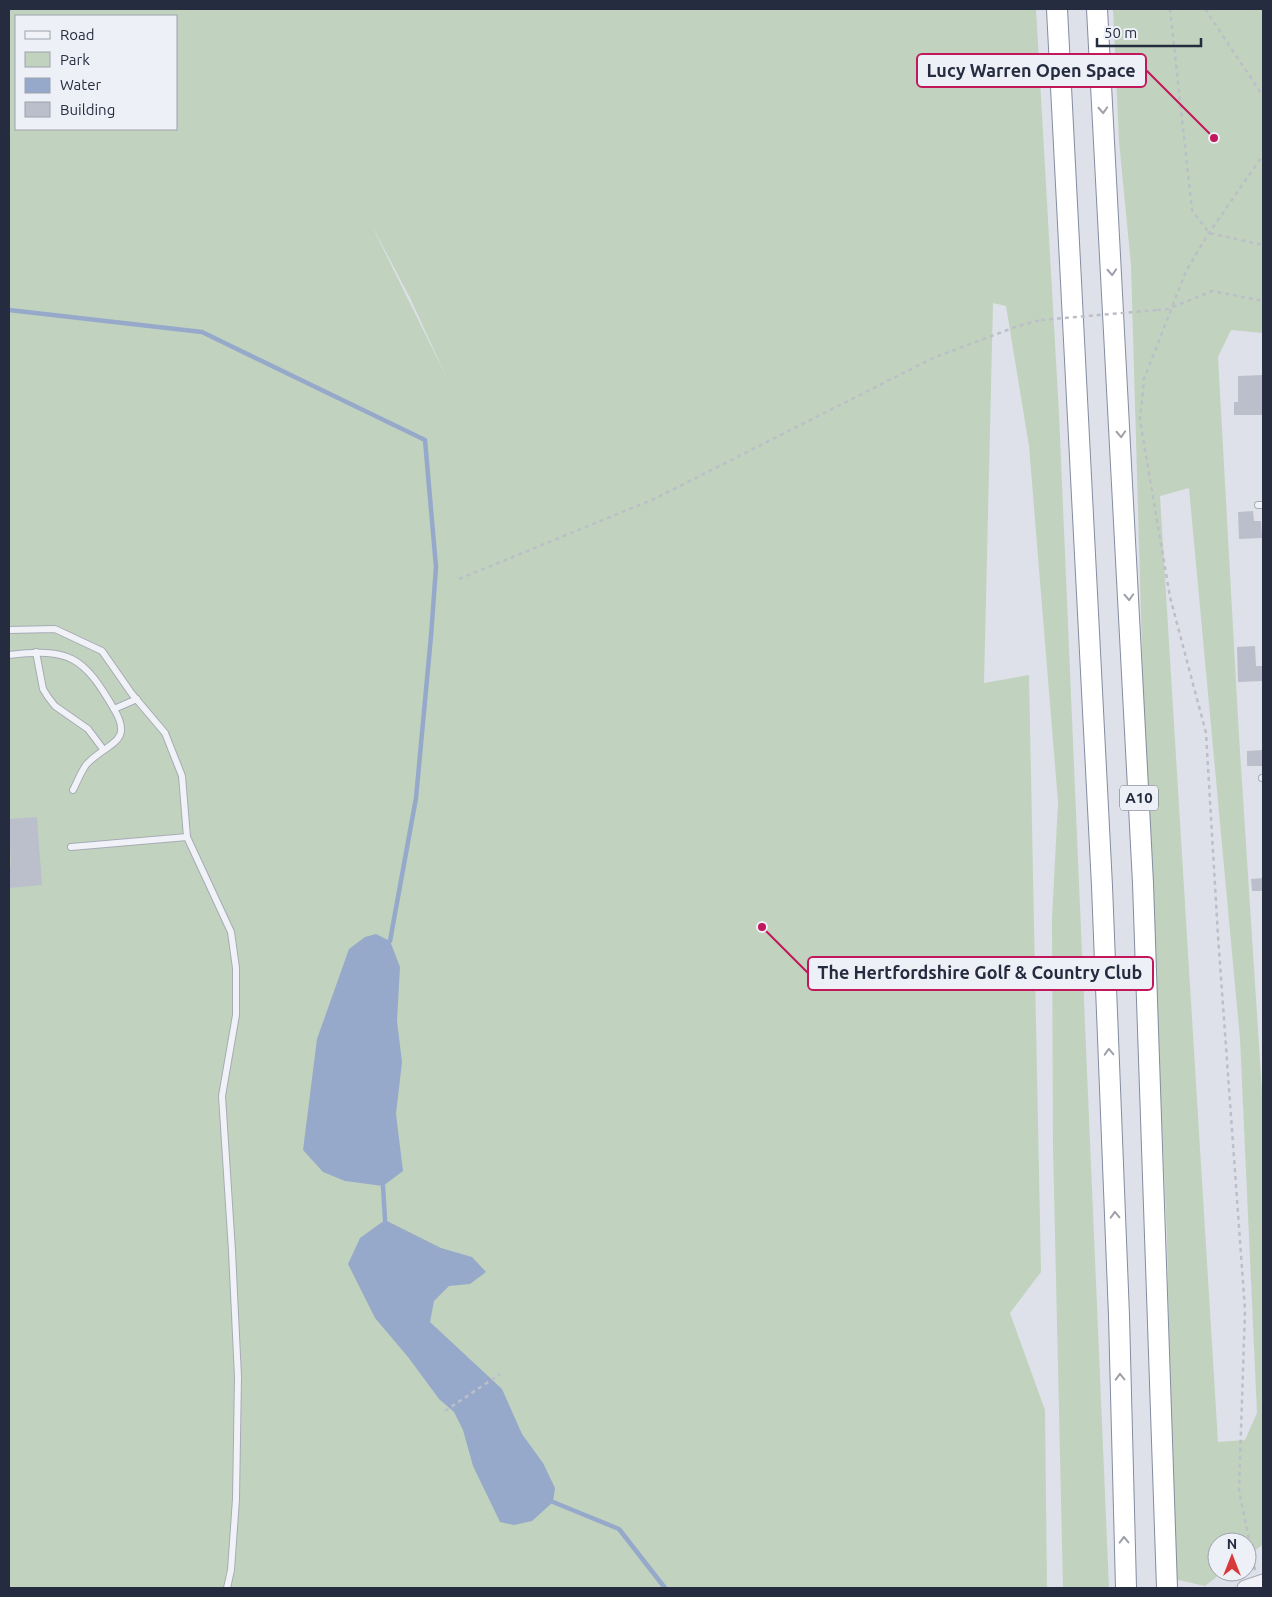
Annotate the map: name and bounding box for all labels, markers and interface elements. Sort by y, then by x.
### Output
legend [15,15,178,130]
scale bar [1097,15,1201,47]
text: 50 m [1104,24,1137,41]
text: Road [60,26,95,43]
text: Park [60,51,90,68]
callout: Lucy Warren Open Space [917,54,1146,87]
text: Lucy Warren Open Space [926,60,1136,80]
text: Water [60,76,101,93]
text: Building [60,101,115,118]
one-way arrow [1097,106,1108,114]
one-way arrow [1106,268,1117,276]
one-way arrow [1116,431,1127,439]
one-way arrow [1124,593,1135,601]
road number: A10 [1120,786,1158,810]
callout: The Hertfordshire Golf & Country Club [808,957,1153,990]
text: The Hertfordshire Golf & Country Club [818,962,1142,982]
one-way arrow [1103,1048,1114,1056]
one-way arrow [1109,1210,1120,1218]
one-way arrow [1115,1373,1125,1380]
north arrow [1207,1532,1257,1582]
one-way arrow [1119,1535,1130,1543]
text: N [1227,1536,1237,1552]

